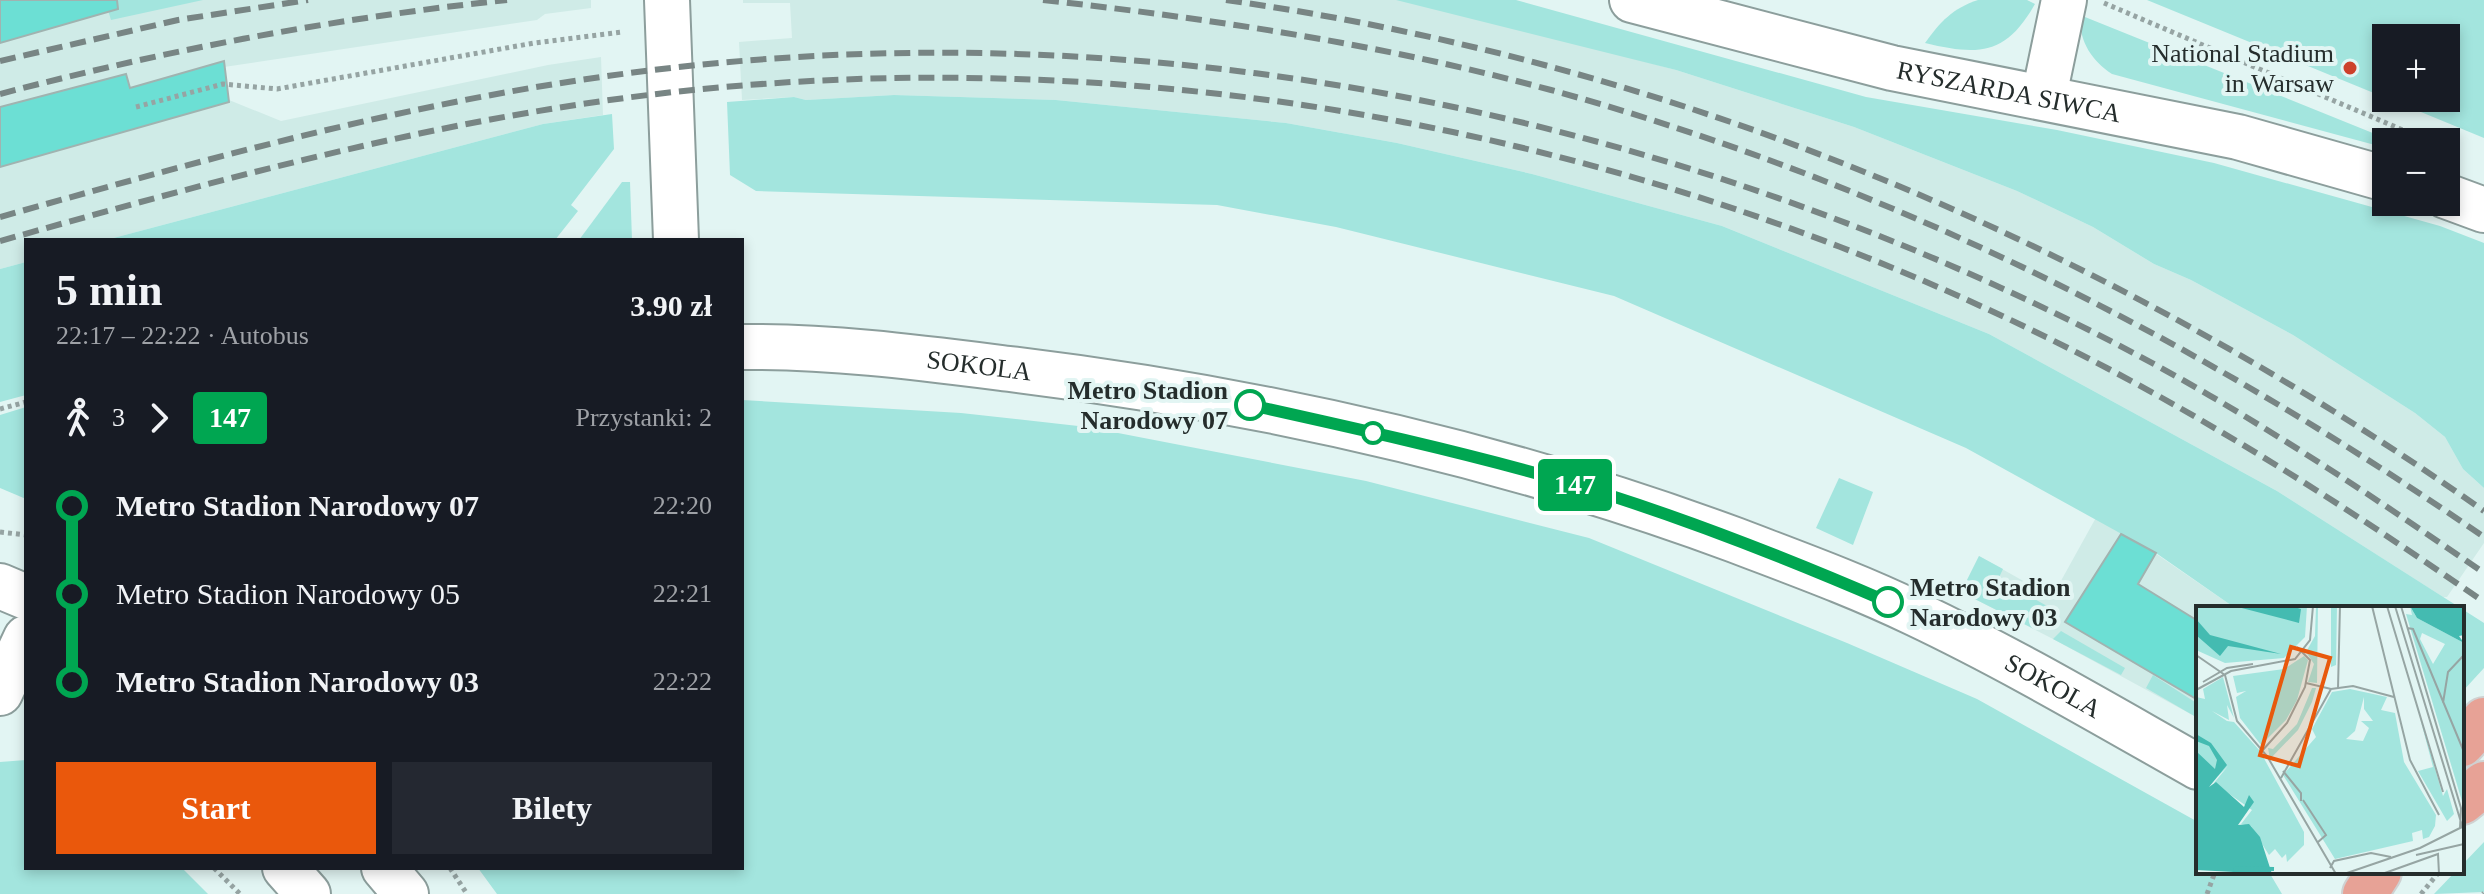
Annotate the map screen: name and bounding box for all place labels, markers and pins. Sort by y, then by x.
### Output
place label: National Stadium in Warsaw [2151,39,2334,98]
marker: National Stadium in Warsaw [2341,59,2359,77]
place label: Metro Stadion Narodowy 07 [1067,376,1229,435]
marker: Metro Stadion Narodowy 07 [1235,390,1265,420]
unlabelled marker [1362,422,1384,444]
place label: Metro Stadion Narodowy 03 [1910,573,2071,632]
marker: Metro Stadion Narodowy 03 [1873,587,1903,617]

